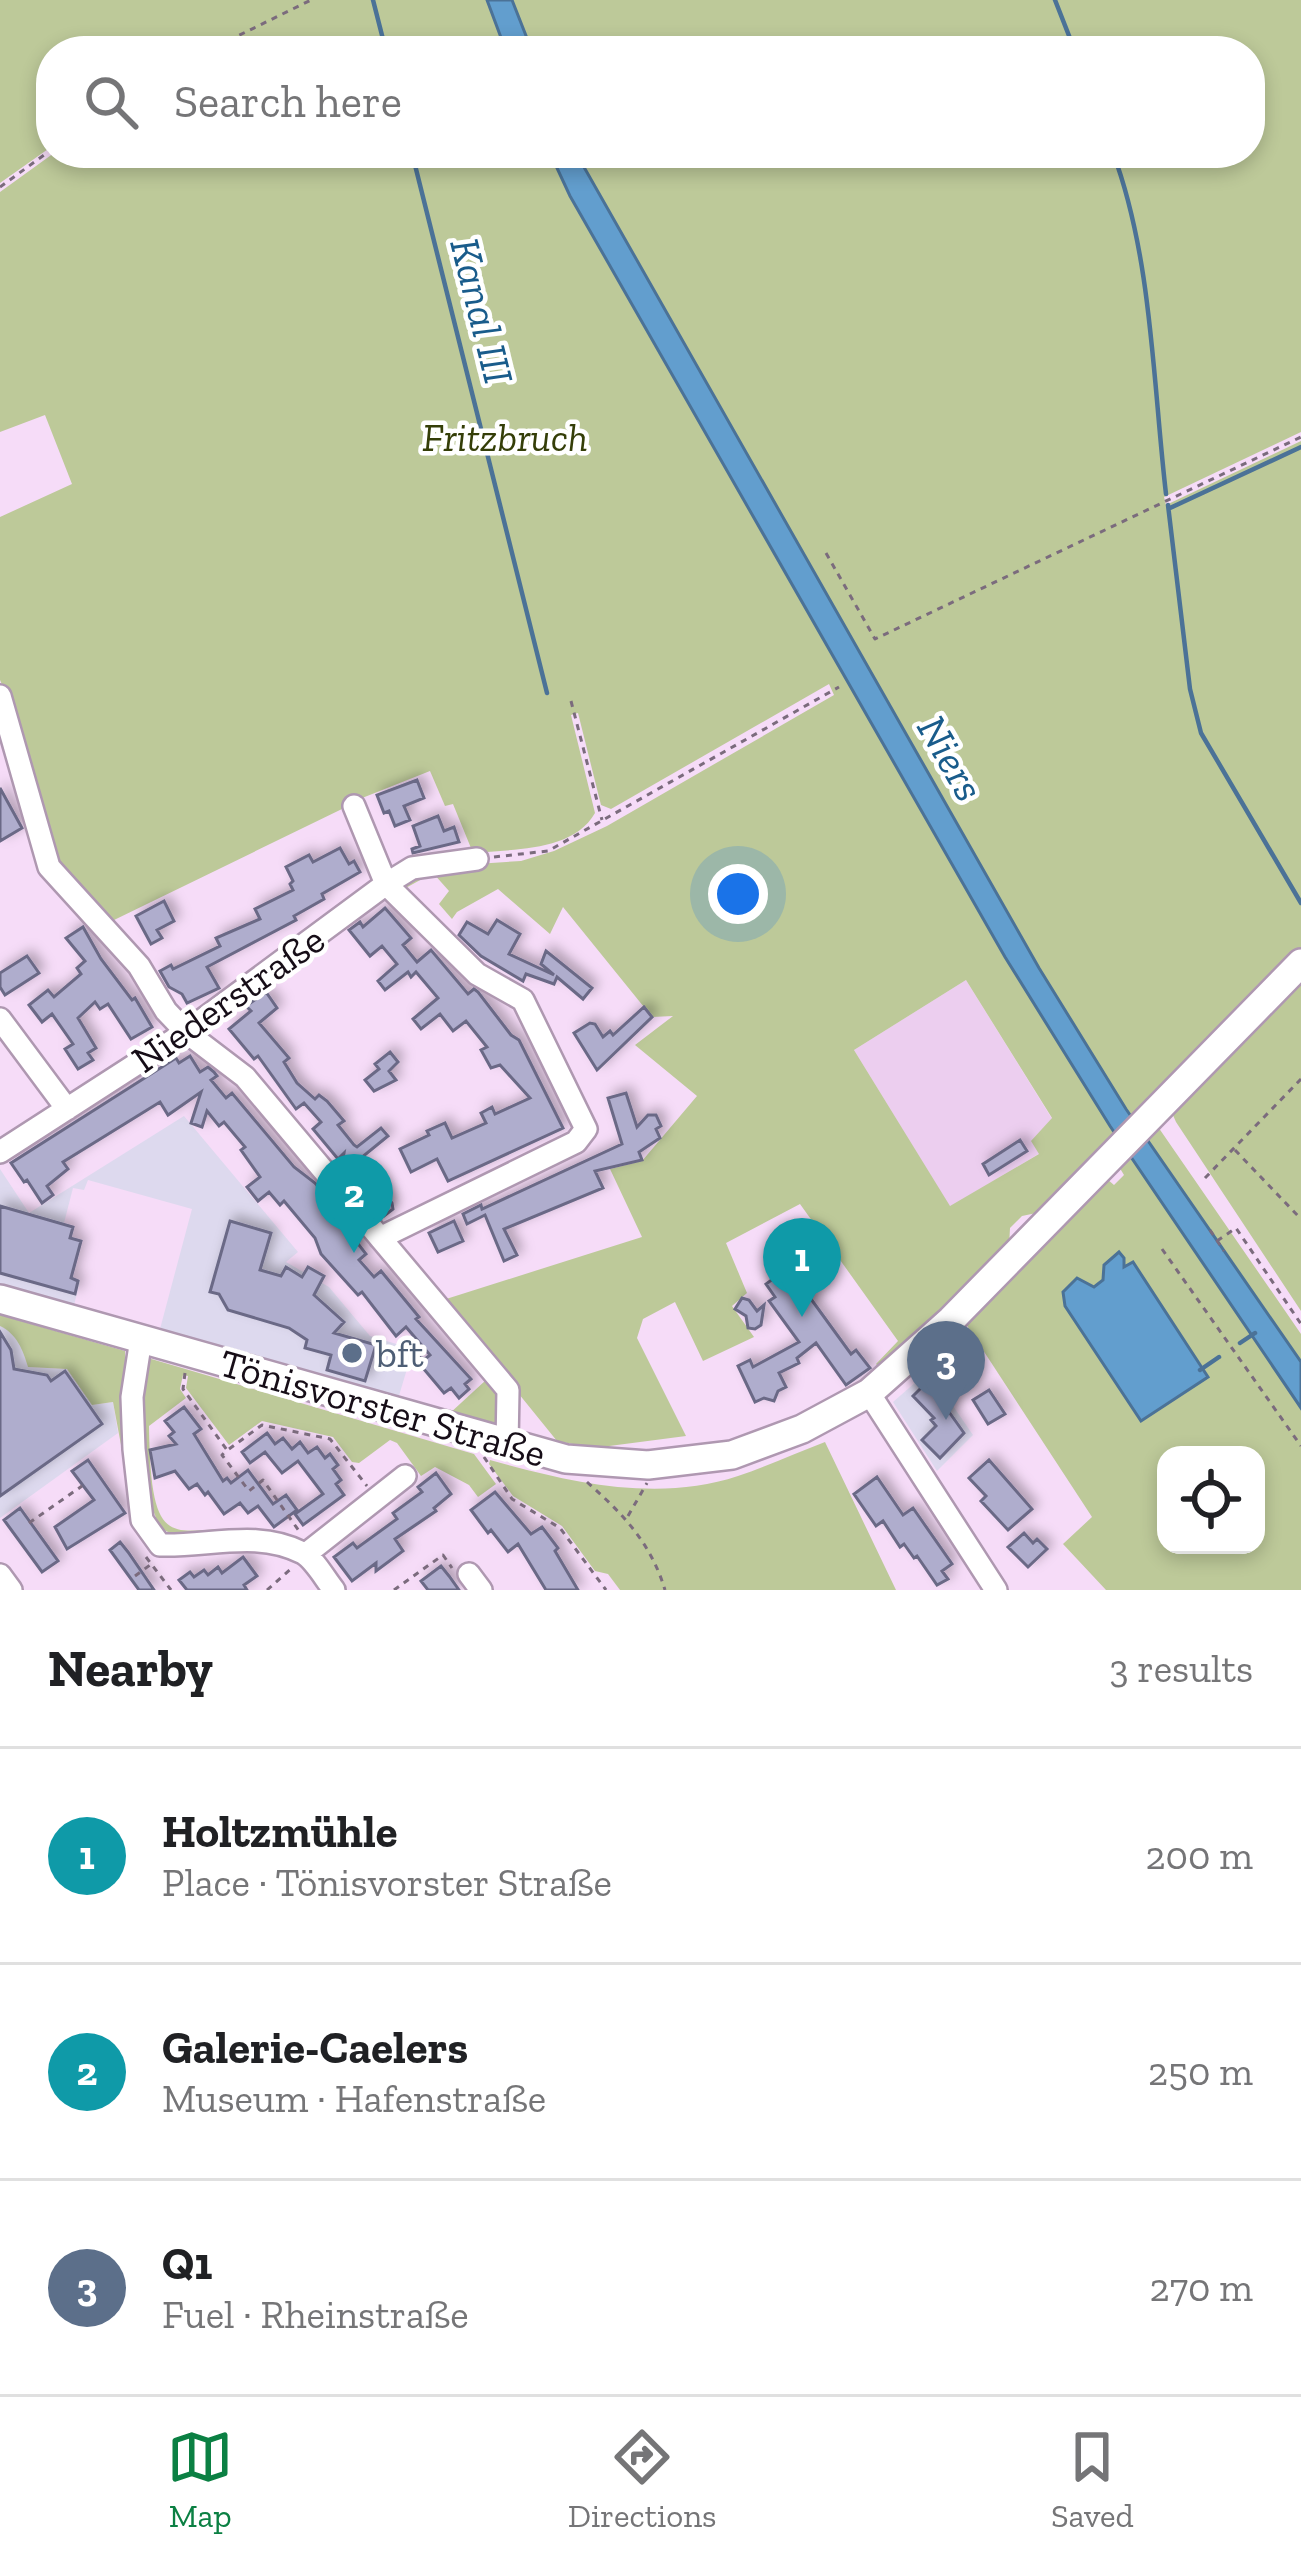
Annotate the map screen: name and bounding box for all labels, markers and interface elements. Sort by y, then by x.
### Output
search box [36,36,1265,168]
icon: search [78,69,144,135]
text: Search here [174,75,402,129]
water label: Kanal III [439,233,525,389]
park label: Fritzbruch [422,414,588,461]
water label: Niers [906,706,996,810]
your location [708,864,768,924]
street label: Niederstraße [123,916,333,1082]
pin: 2 [315,1154,393,1253]
pin: 1 [763,1218,841,1317]
pin: 3 [907,1321,985,1420]
place label: bft [375,1330,424,1377]
street label: Tönisvorster Straße [215,1339,551,1477]
marker: bft [339,1340,365,1366]
map controls [1157,1446,1265,1554]
button: locate [1157,1446,1265,1554]
text: Nearby [48,1638,213,1699]
text: 3 results [1109,1645,1253,1692]
text: Holtzmühle [162,1805,398,1859]
text: 1 [79,1832,95,1879]
text: 200 m [1145,1832,1253,1879]
text: Place · Tönisvorster Straße [162,1859,612,1906]
text: Galerie-Caelers [162,2021,468,2075]
text: 2 [77,2048,97,2095]
text: 250 m [1148,2048,1253,2095]
text: Museum · Hafenstraße [162,2075,546,2122]
text: Q1 [162,2237,213,2291]
text: 3 [77,2264,97,2311]
text: 270 m [1150,2264,1253,2311]
text: Fuel · Rheinstraße [162,2291,469,2338]
tab: Map [167,2424,233,2535]
tab: Directions [568,2424,717,2535]
tab: Saved [1051,2424,1134,2535]

